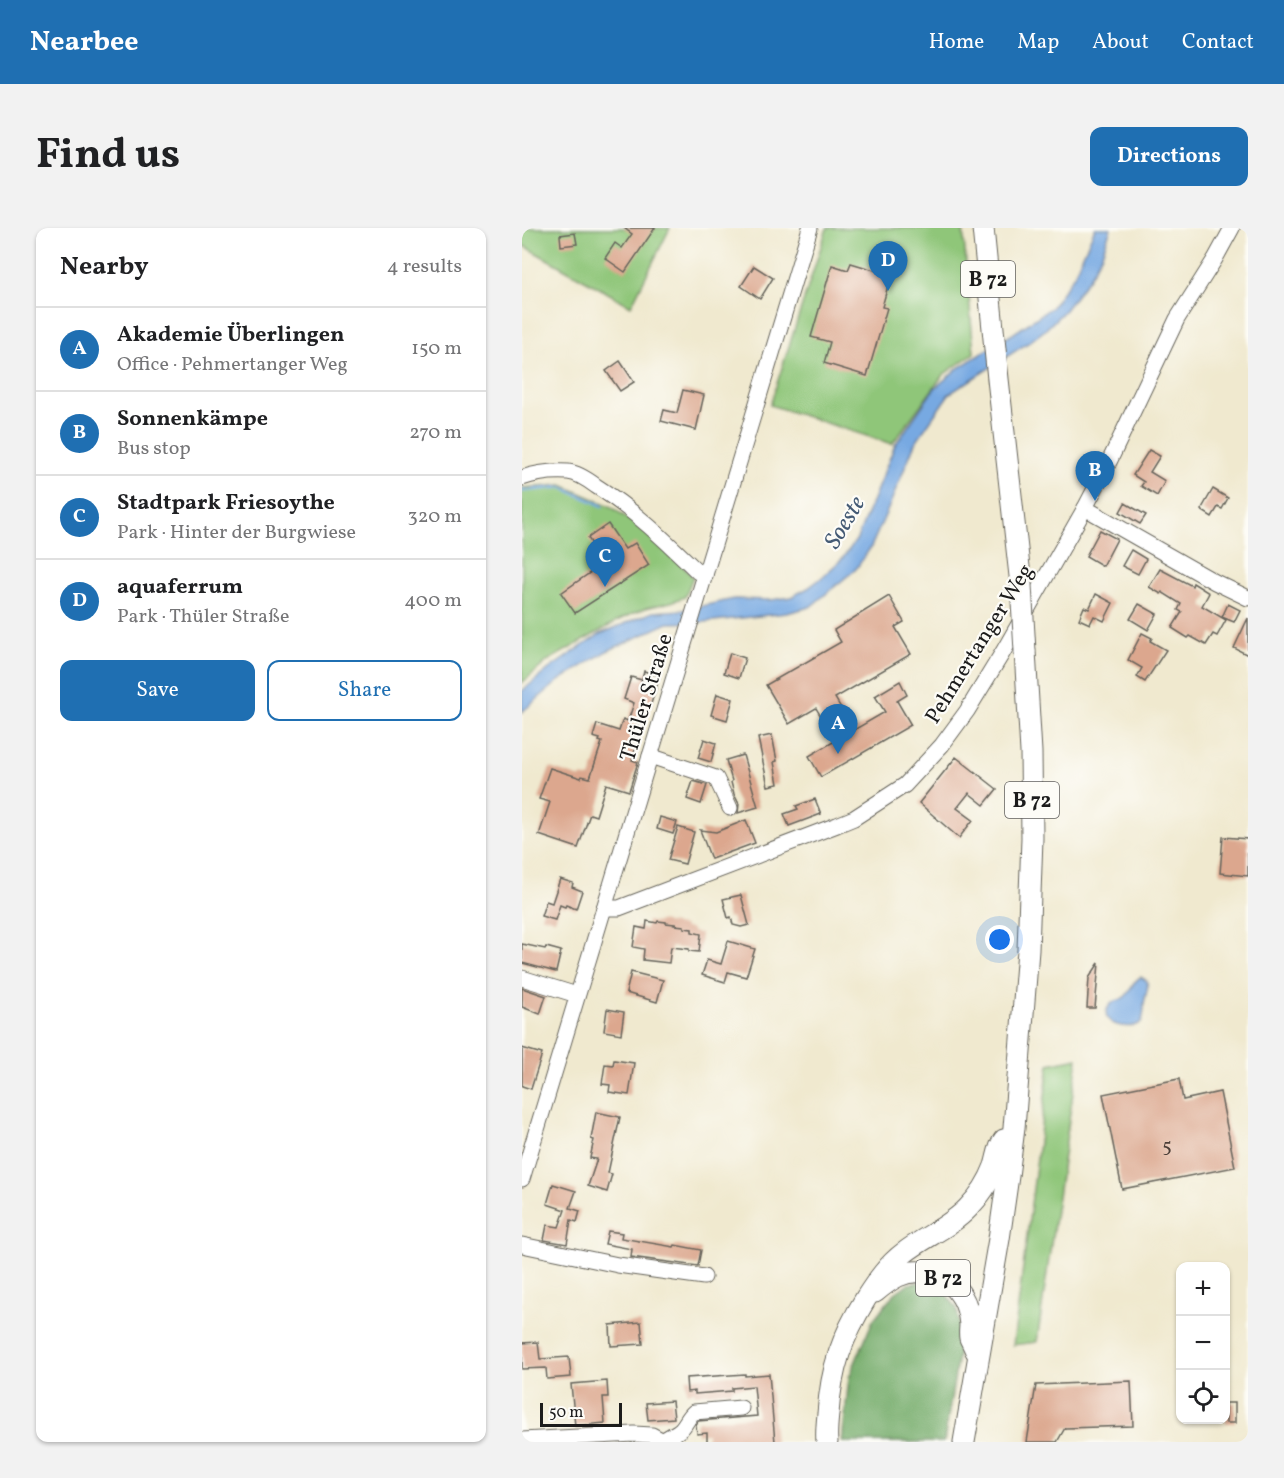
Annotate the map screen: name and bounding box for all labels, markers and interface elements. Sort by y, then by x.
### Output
text: Nearbee [30,23,139,62]
text: Home [929,28,984,57]
text: Map [1017,28,1059,57]
text: About [1092,28,1149,57]
text: Contact [1182,28,1254,57]
text: Find us [36,127,180,186]
button: Directions [1090,127,1248,186]
pin: D [868,242,908,291]
text: Nearby [60,249,149,285]
text: 4 results [387,253,462,281]
road number: B 72 [961,261,1015,297]
text: Akademie Überlingen [117,320,345,351]
text: A [72,335,87,363]
text: 150 m [411,335,462,363]
text: Office · Pehmertanger Weg [117,351,348,379]
text: Sonnenkämpe [117,404,268,435]
text: B [73,419,86,447]
text: 270 m [409,419,462,447]
text: Bus stop [117,435,191,463]
pin: B [1076,452,1114,501]
text: Stadtpark Friesoythe [117,488,335,519]
water label: Soeste [817,490,875,556]
text: C [73,503,86,531]
text: 320 m [407,503,462,531]
text: Park · Hinter der Burgwiese [117,519,356,547]
pin: C [586,538,625,587]
street label: Pehmertanger Weg [918,558,1042,730]
text: aquaferrum [117,572,243,603]
text: D [72,587,87,615]
text: 400 m [404,587,462,615]
text: Park · Thüler Straße [117,603,289,631]
street label: Thüler Straße [613,630,682,765]
button: Save [60,660,255,721]
button: Share [267,660,462,721]
pin: A [818,704,858,754]
road number: B 72 [1005,782,1059,818]
your location [985,925,1014,954]
house number: 5 [1162,1133,1172,1161]
road number: B 72 [916,1260,970,1296]
map controls [1176,1262,1230,1424]
button: + [1176,1262,1230,1316]
button: − [1176,1316,1230,1370]
button: locate [1176,1370,1230,1424]
scale bar [540,1400,622,1428]
text: 50 m [549,1402,583,1424]

